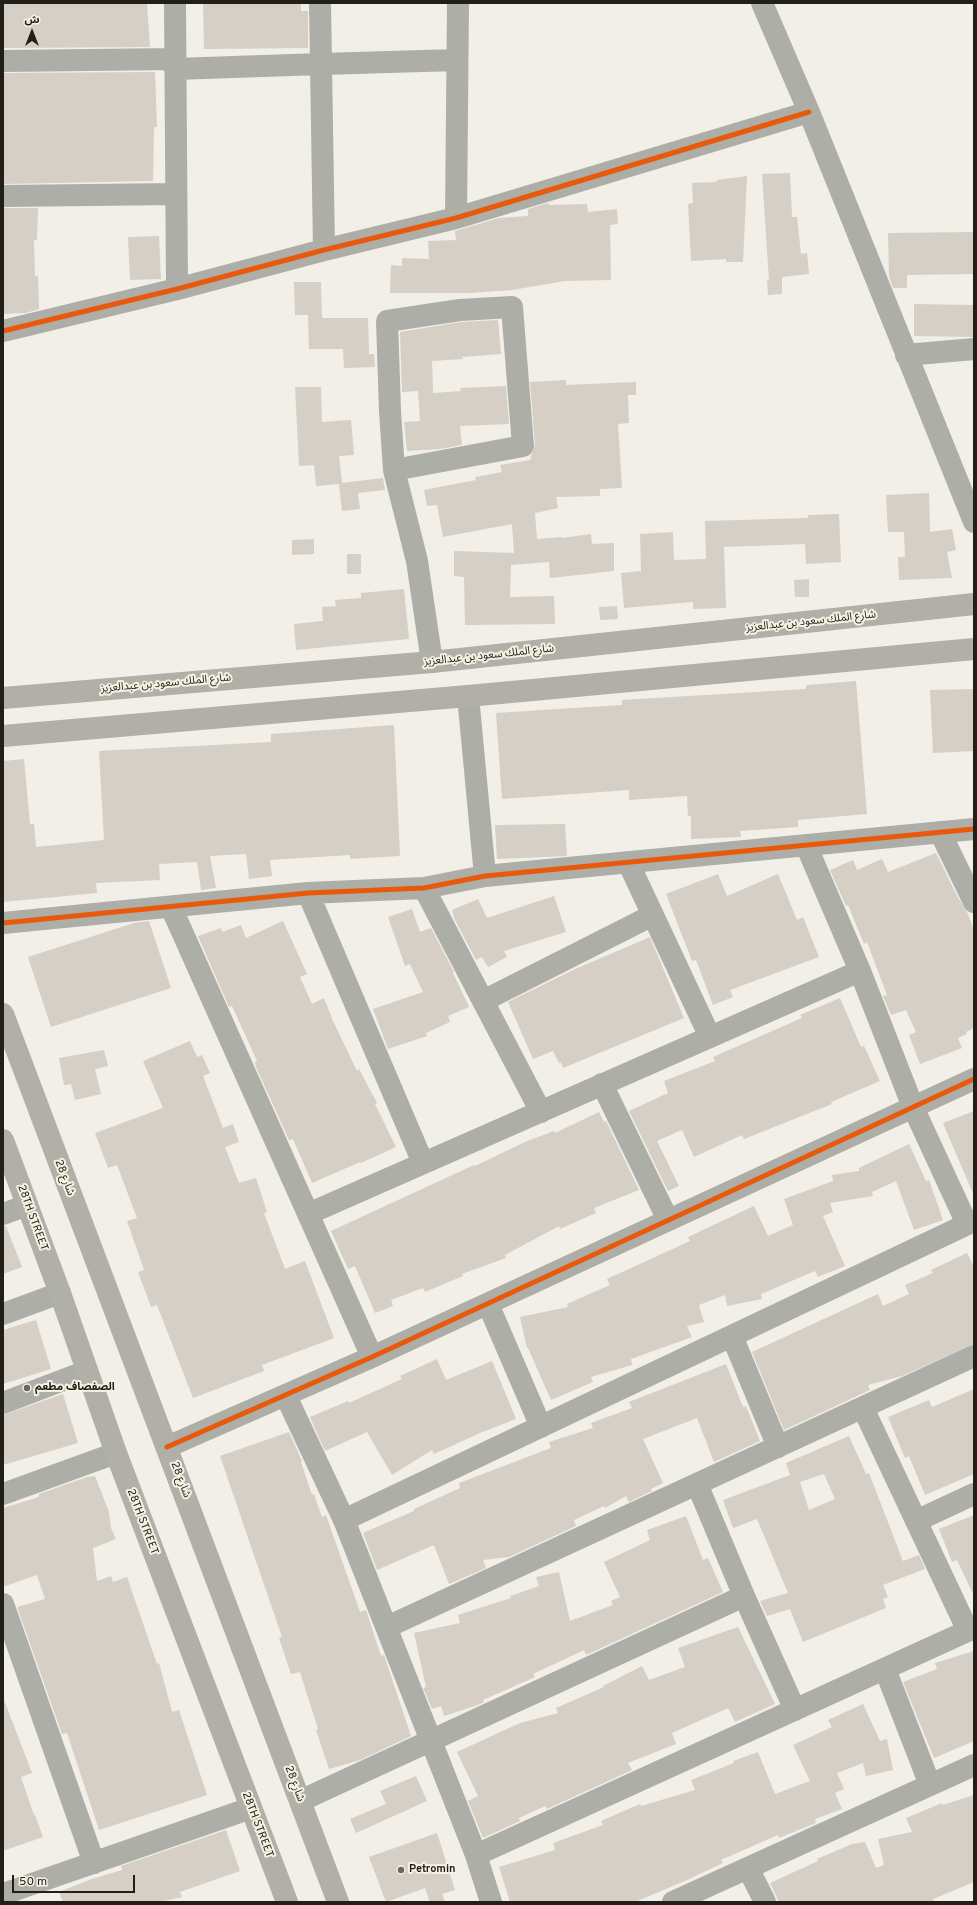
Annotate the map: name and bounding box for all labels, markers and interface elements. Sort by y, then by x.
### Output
north arrow [12,12,52,52]
text: ش [24,13,40,27]
street label: شارع الملك سعود بن عبدالعزيز [745,609,877,635]
street label: شارع الملك سعود بن عبدالعزيز [423,643,555,669]
street label: شارع الملك سعود بن عبدالعزيز [100,672,232,696]
street label: شارع 28 [51,1158,77,1198]
street label: 28TH STREET [14,1183,50,1253]
place label: الصفصاف مطعم [35,1381,115,1395]
marker: الصفصاف مطعم [22,1383,32,1393]
street label: شارع 28 [167,1460,193,1500]
street label: 28TH STREET [123,1487,161,1557]
street label: شارع 28 [281,1764,307,1804]
street label: 28TH STREET [238,1790,276,1860]
place label: Petromin [409,1863,456,1877]
marker: Petromin [396,1865,406,1875]
scale bar [14,1867,137,1893]
text: 50 m [19,1874,47,1890]

